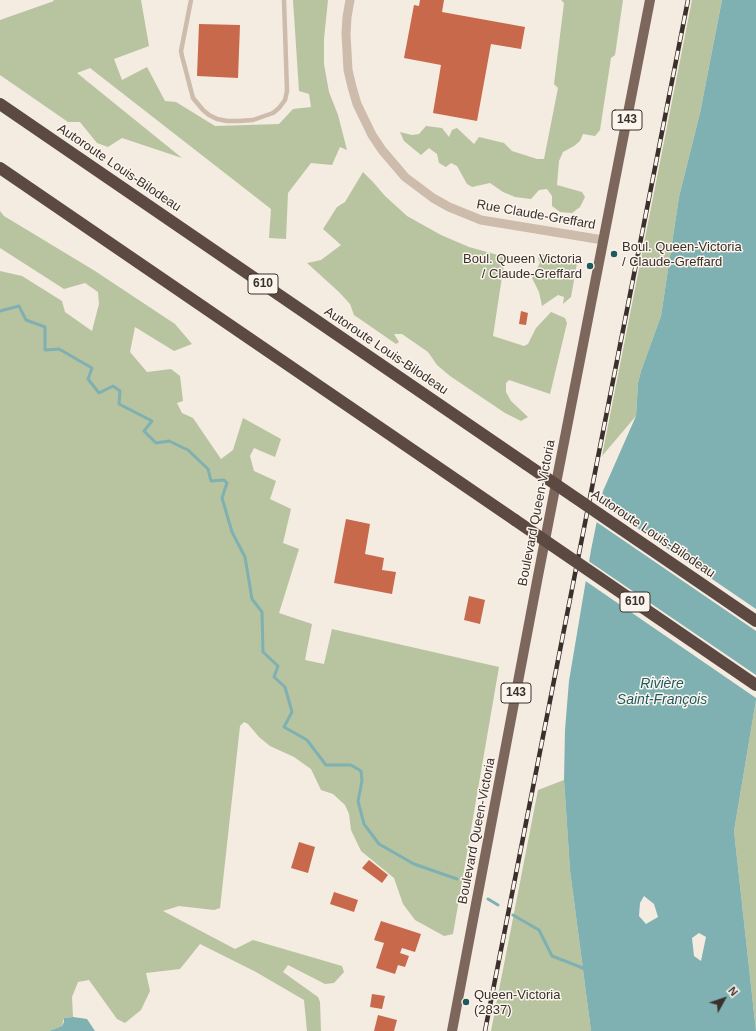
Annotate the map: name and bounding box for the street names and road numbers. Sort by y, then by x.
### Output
road number: 143 [612,110,642,130]
street label: Autoroute Louis-Bilodeau [54,121,184,215]
street label: Rue Claude-Greffard [475,197,597,233]
road number: 610 [248,274,278,294]
street label: Autoroute Louis-Bilodeau [321,304,451,398]
street label: Boulevard Queen-Victoria [515,439,559,587]
street label: Autoroute Louis-Bilodeau [588,487,718,581]
road number: 610 [620,592,650,612]
road number: 143 [501,683,531,703]
street label: Boulevard Queen-Victoria [455,757,499,905]

